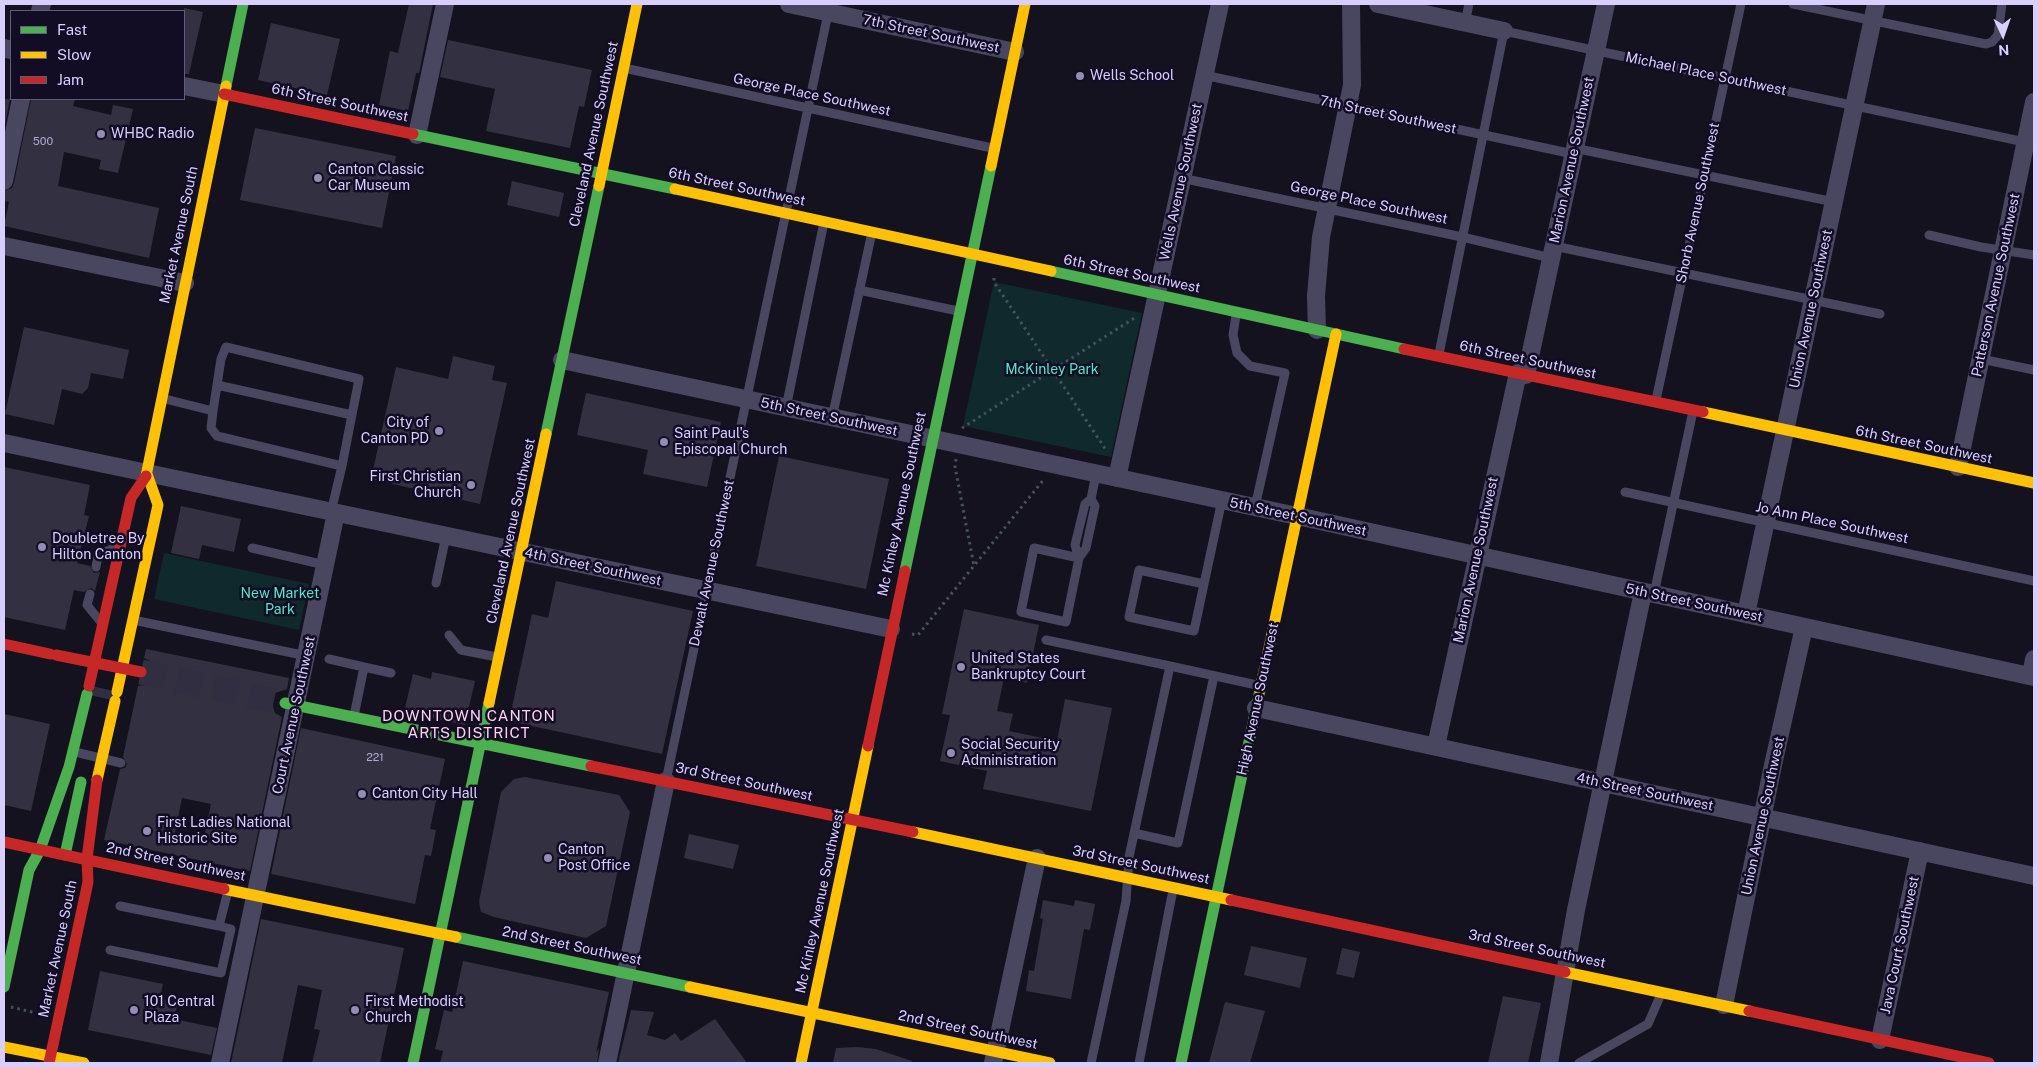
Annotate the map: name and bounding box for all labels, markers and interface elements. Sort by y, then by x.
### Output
legend [10,10,185,100]
north arrow [1978,10,2028,60]
street label: 7th Street Southwest [861,11,1001,57]
text: Fast [57,21,87,38]
street label: Cleveland Avenue Southwest [566,40,622,228]
text: N [1998,42,2010,58]
text: Slow [57,46,91,63]
street label: Michael Place Southwest [1624,49,1788,99]
place label: Wells School [1090,68,1174,84]
street label: George Place Southwest [732,70,892,120]
marker: Wells School [1074,70,1086,82]
text: Jam [57,71,84,88]
street label: Marion Avenue Southwest [1546,75,1598,245]
street label: 6th Street Southwest [270,80,410,126]
street label: 7th Street Southwest [1318,92,1458,138]
street label: Wells Avenue Southwest [1156,102,1206,262]
street label: Shorb Avenue Southwest [1673,121,1723,285]
place label: WHBC Radio [111,126,194,142]
marker: WHBC Radio [95,128,107,140]
house number: 500 [33,135,53,149]
place label: Canton Classic Car Museum [328,162,424,194]
street label: 6th Street Southwest [667,164,807,210]
street label: Market Avenue South [156,165,202,305]
marker: Canton Classic Car Museum [312,172,324,184]
street label: George Place Southwest [1289,178,1449,228]
street label: Patterson Avenue Southwest [1968,192,2024,378]
street label: Union Avenue Southwest [1786,228,1836,390]
street label: 6th Street Southwest [1062,251,1202,297]
street label: 6th Street Southwest [1458,337,1598,383]
park label: McKinley Park [1005,362,1099,378]
street label: 5th Street Southwest [759,394,899,440]
street label: Mc Kinley Avenue Southwest [874,410,930,598]
place label: City of Canton PD [361,415,429,448]
street label: 6th Street Southwest [1854,422,1994,468]
marker: City of Canton PD [433,425,445,437]
place label: Saint Paul's Episcopal Church [674,426,787,458]
marker: Saint Paul's Episcopal Church [658,436,670,448]
street label: Cleveland Avenue Southwest [483,437,539,625]
place label: First Christian Church [370,469,461,502]
street label: Marion Avenue Southwest [1450,475,1502,645]
street label: Dewalt Avenue Southwest [686,478,738,648]
marker: First Christian Church [465,479,477,491]
street label: 5th Street Southwest [1228,494,1368,540]
street label: Jo Ann Place Southwest [1754,499,1910,547]
place label: Doubletree By Hilton Canton [52,531,145,564]
marker: Doubletree By Hilton Canton [36,541,48,553]
street label: 4th Street Southwest [523,544,663,590]
street label: 5th Street Southwest [1624,580,1764,626]
park label: New Market Park [241,586,319,618]
street label: High Avenue Southwest [1234,621,1282,777]
street label: Court Avenue Southwest [269,634,319,796]
place label: United States Bankruptcy Court [971,651,1086,684]
marker: United States Bankruptcy Court [955,661,967,673]
district label: DOWNTOWN CANTON ARTS DISTRICT [380,707,558,742]
street label: Union Avenue Southwest [1738,735,1788,897]
place label: Social Security Administration [961,737,1060,770]
marker: Social Security Administration [945,747,957,759]
house number: 221 [366,751,384,765]
street label: 3rd Street Southwest [674,759,814,805]
street label: 4th Street Southwest [1575,769,1715,815]
place label: Canton City Hall [372,786,478,802]
marker: Canton City Hall [356,788,368,800]
street label: Mc Kinley Avenue Southwest [792,807,848,995]
place label: First Ladies National Historic Site [157,815,291,848]
marker: First Ladies National Historic Site [141,825,153,837]
street label: 2nd Street Southwest [105,839,247,885]
place label: Canton Post Office [558,842,630,874]
street label: 3rd Street Southwest [1071,842,1211,888]
marker: Canton Post Office [542,852,554,864]
street label: Java Court Southwest [1877,875,1923,1015]
street label: Market Avenue South [35,879,81,1019]
street label: 2nd Street Southwest [501,923,643,969]
street label: 3rd Street Southwest [1467,926,1607,972]
place label: 101 Central Plaza [144,994,215,1026]
place label: First Methodist Church [365,994,464,1026]
marker: 101 Central Plaza [128,1004,140,1016]
marker: First Methodist Church [349,1004,361,1016]
street label: 2nd Street Southwest [897,1007,1039,1053]

